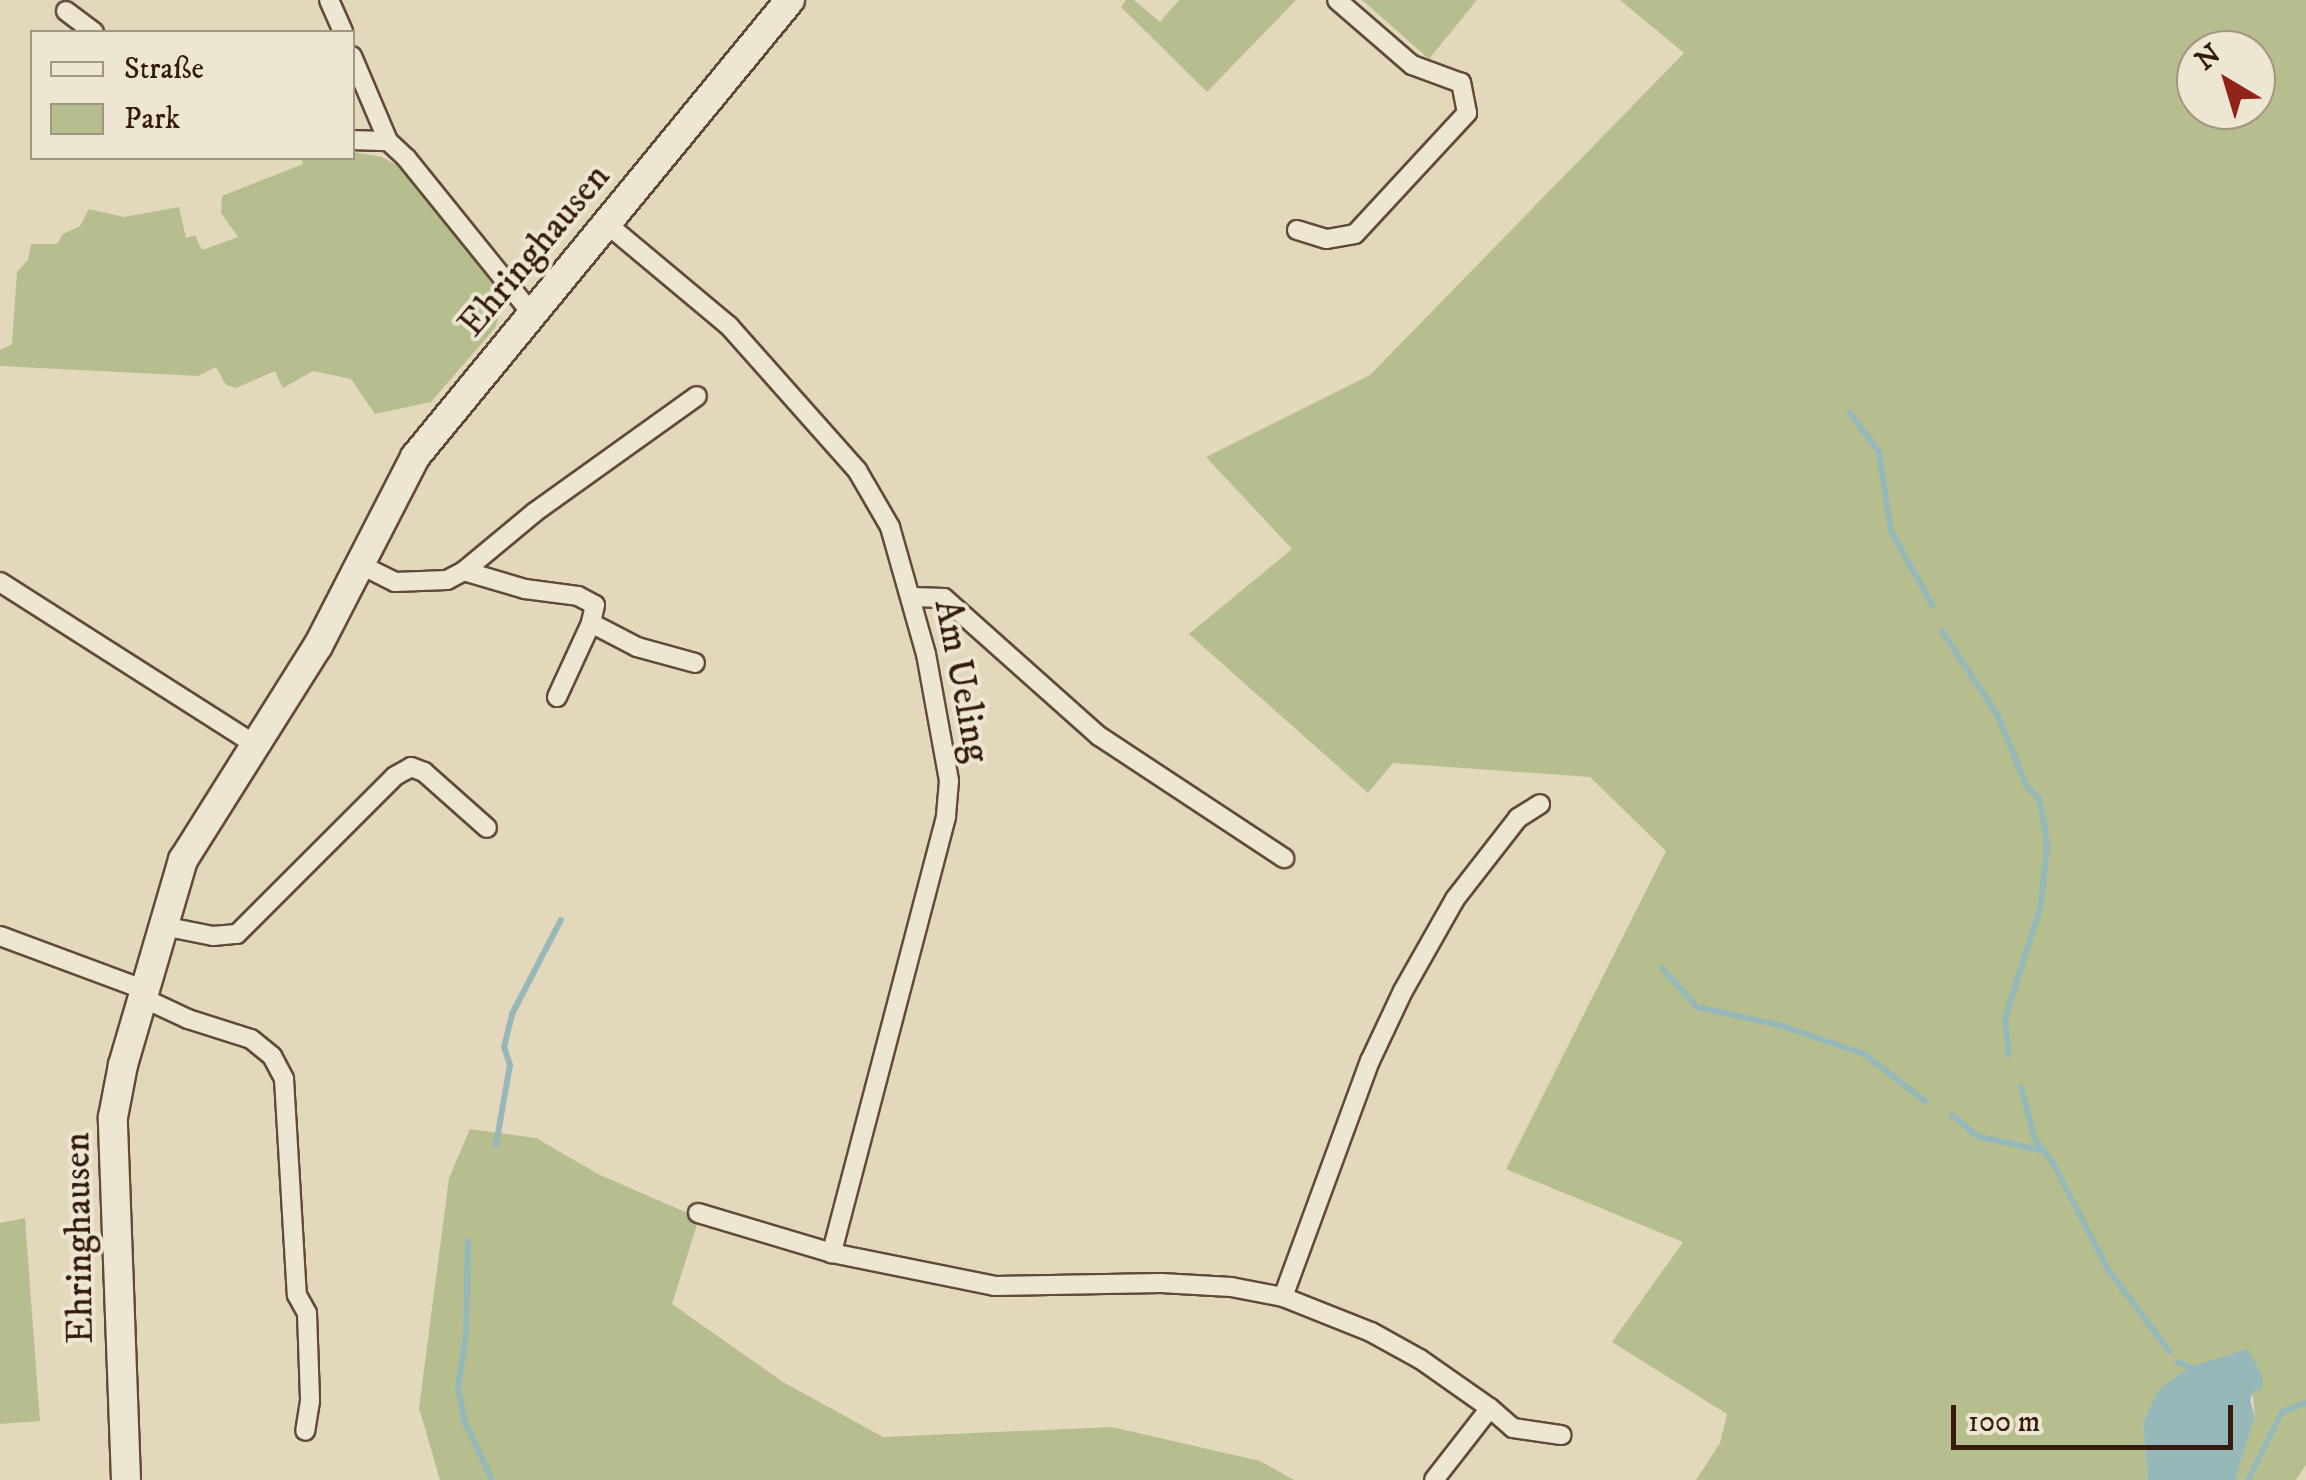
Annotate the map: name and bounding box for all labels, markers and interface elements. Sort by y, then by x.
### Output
legend [30,30,355,160]
north arrow [2176,30,2276,130]
text: N [2189,37,2228,78]
text: Straße [124,51,204,88]
text: Park [124,101,180,138]
street label: Ehringhausen [449,155,621,347]
street label: Am Ueling [923,596,999,766]
street label: Ehringhausen [55,1132,105,1344]
scale bar [1956,1385,2238,1447]
text: 100 m [1968,1404,2040,1441]

